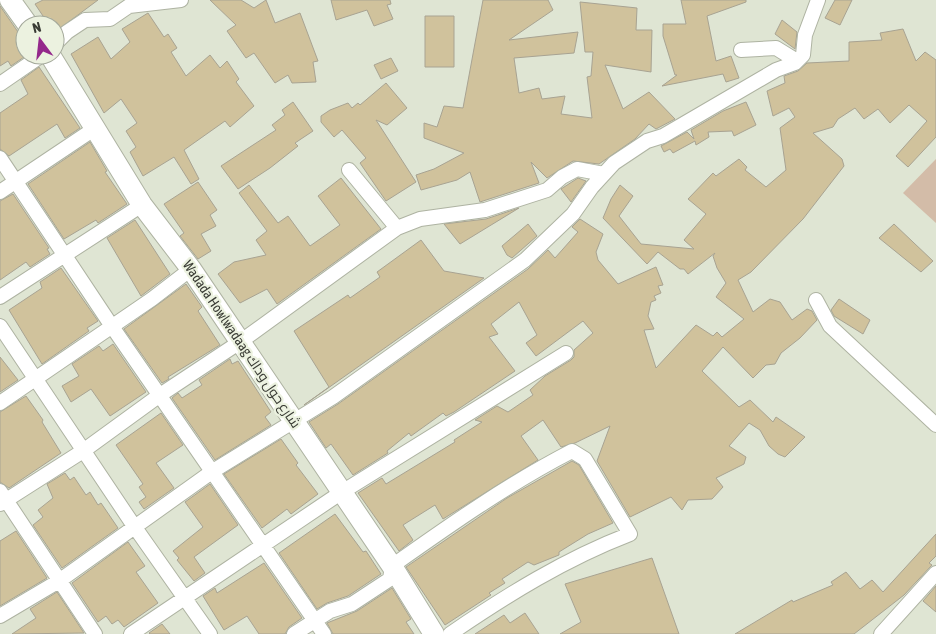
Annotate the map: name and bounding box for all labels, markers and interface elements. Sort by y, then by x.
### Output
north arrow [15,15,65,65]
text: N [31,19,43,36]
street label: Wadada Howlwadaag شارع حول وداك [179,257,304,431]

